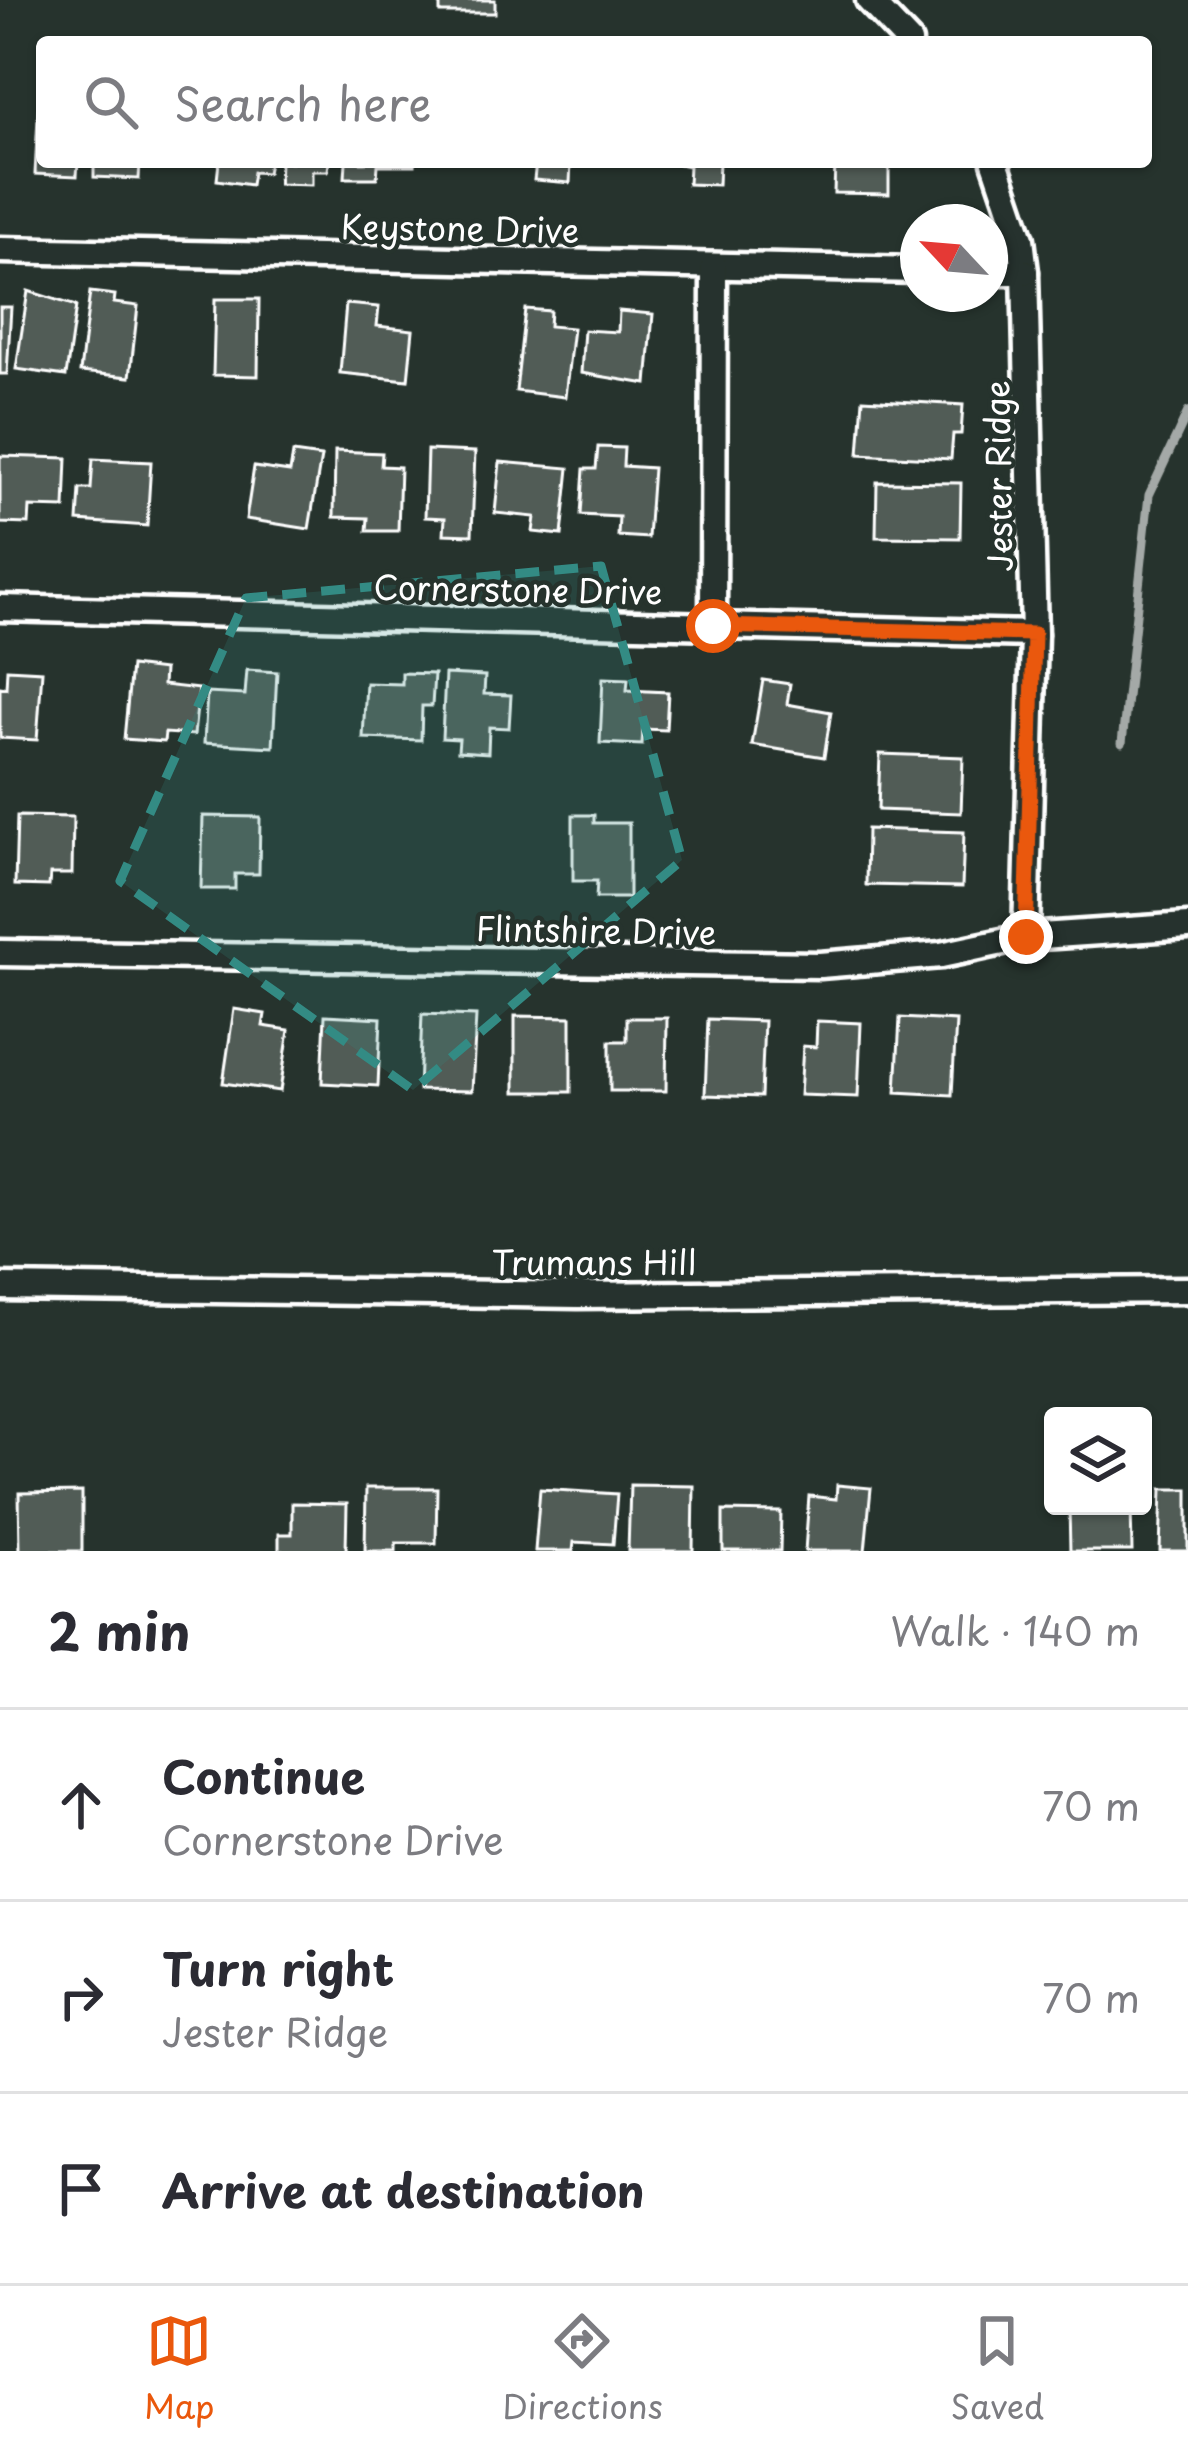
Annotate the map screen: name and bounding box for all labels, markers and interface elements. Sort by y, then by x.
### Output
search box [36,36,1152,168]
text: Search here [174,68,431,136]
icon: search [78,69,144,135]
street label: Keystone Drive [340,200,580,254]
north arrow [900,204,1008,312]
street label: Jester Ridge [970,380,1024,572]
street label: Cornerstone Drive [373,560,663,616]
route start [686,599,740,653]
street label: Flintshire Drive [475,902,717,956]
route end [999,910,1053,964]
street label: Trumans Hill [492,1236,696,1286]
map controls [1044,1407,1152,1515]
button: layers [1044,1407,1152,1515]
text: 2 min [48,1591,190,1668]
text: Walk · 140 m [891,1600,1140,1659]
text: Continue [162,1741,365,1809]
icon: ahead [48,1772,114,1838]
text: 70 m [1042,1775,1140,1834]
text: Cornerstone Drive [162,1809,504,1868]
text: Turn right [162,1933,394,2001]
icon: right [48,1964,114,2030]
text: 70 m [1042,1967,1140,2026]
text: Jester Ridge [162,2001,388,2060]
text: Arrive at destination [162,2155,645,2223]
icon: arrive [48,2156,114,2222]
tab: Map [144,2308,214,2430]
tab: Directions [502,2308,663,2430]
tab: Saved [950,2308,1044,2430]

